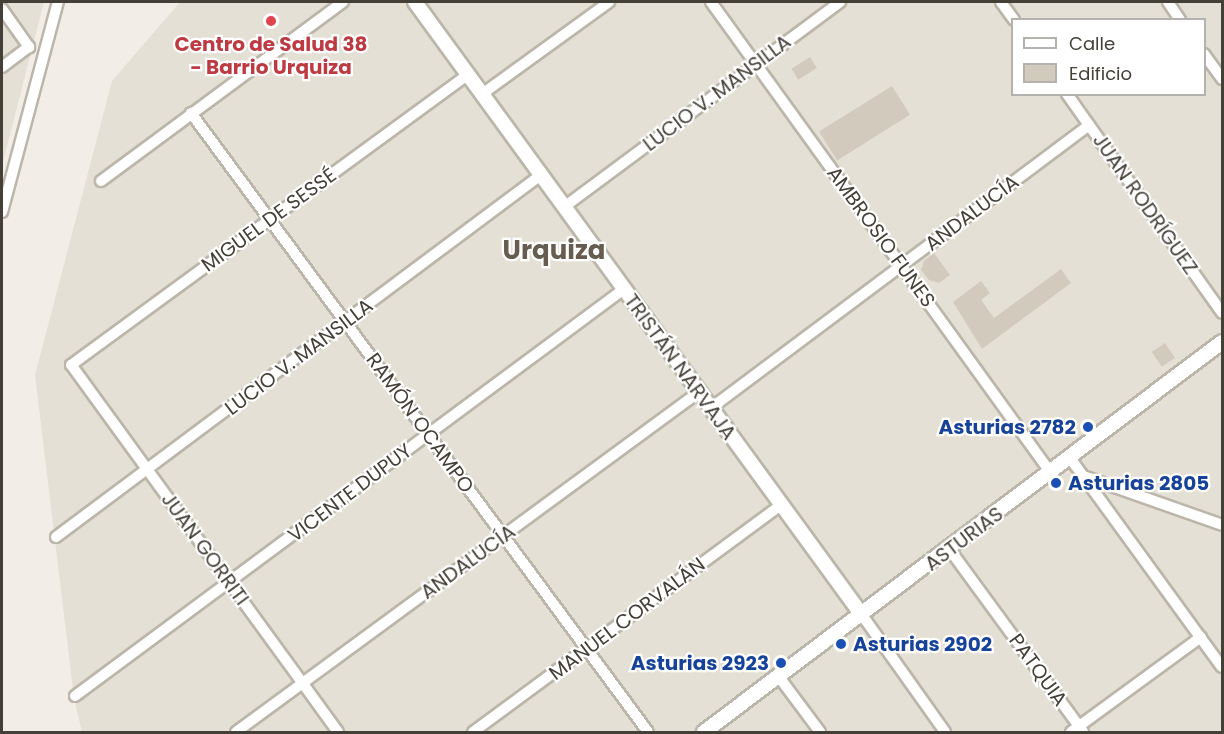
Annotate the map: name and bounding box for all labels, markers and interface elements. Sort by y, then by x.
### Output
marker: Centro de Salud 38 - Barrio Urquiza [262,12,280,30]
legend [1011,18,1206,96]
street label: LUCIO V. MANSILLA [638,30,796,156]
text: Calle [1069,31,1115,56]
place label: Centro de Salud 38 - Barrio Urquiza [175,32,367,79]
text: Edificio [1069,61,1132,86]
street label: JUAN RODRÍGUEZ [1088,129,1202,279]
street label: AMBROSIO FUNES [822,162,940,312]
street label: MIGUEL DE SESSÉ [197,163,341,277]
street label: ANDALUCÍA [920,170,1024,256]
district label: Urquiza [503,235,605,267]
street label: TRISTÁN NARVAJA [619,290,741,444]
street label: LUCIO V. MANSILLA [220,294,378,420]
street label: RAMÓN OCAMPO [361,348,479,498]
place label: Asturias 2782 [939,415,1076,439]
marker: Asturias 2782 [1081,420,1095,434]
street label: VICENTE DUPUY [283,439,417,547]
place label: Asturias 2805 [1068,471,1209,495]
marker: Asturias 2805 [1049,476,1063,490]
street label: JUAN GORRITI [156,488,254,610]
street label: ASTURIAS [920,502,1008,576]
street label: ANDALUCÍA [416,520,520,604]
street label: MANUEL CORVALÁN [544,553,710,685]
street label: PATQUIA [1004,629,1072,711]
place label: Asturias 2902 [853,632,992,656]
marker: Asturias 2902 [834,637,848,651]
place label: Asturias 2923 [631,651,769,675]
marker: Asturias 2923 [774,656,788,670]

